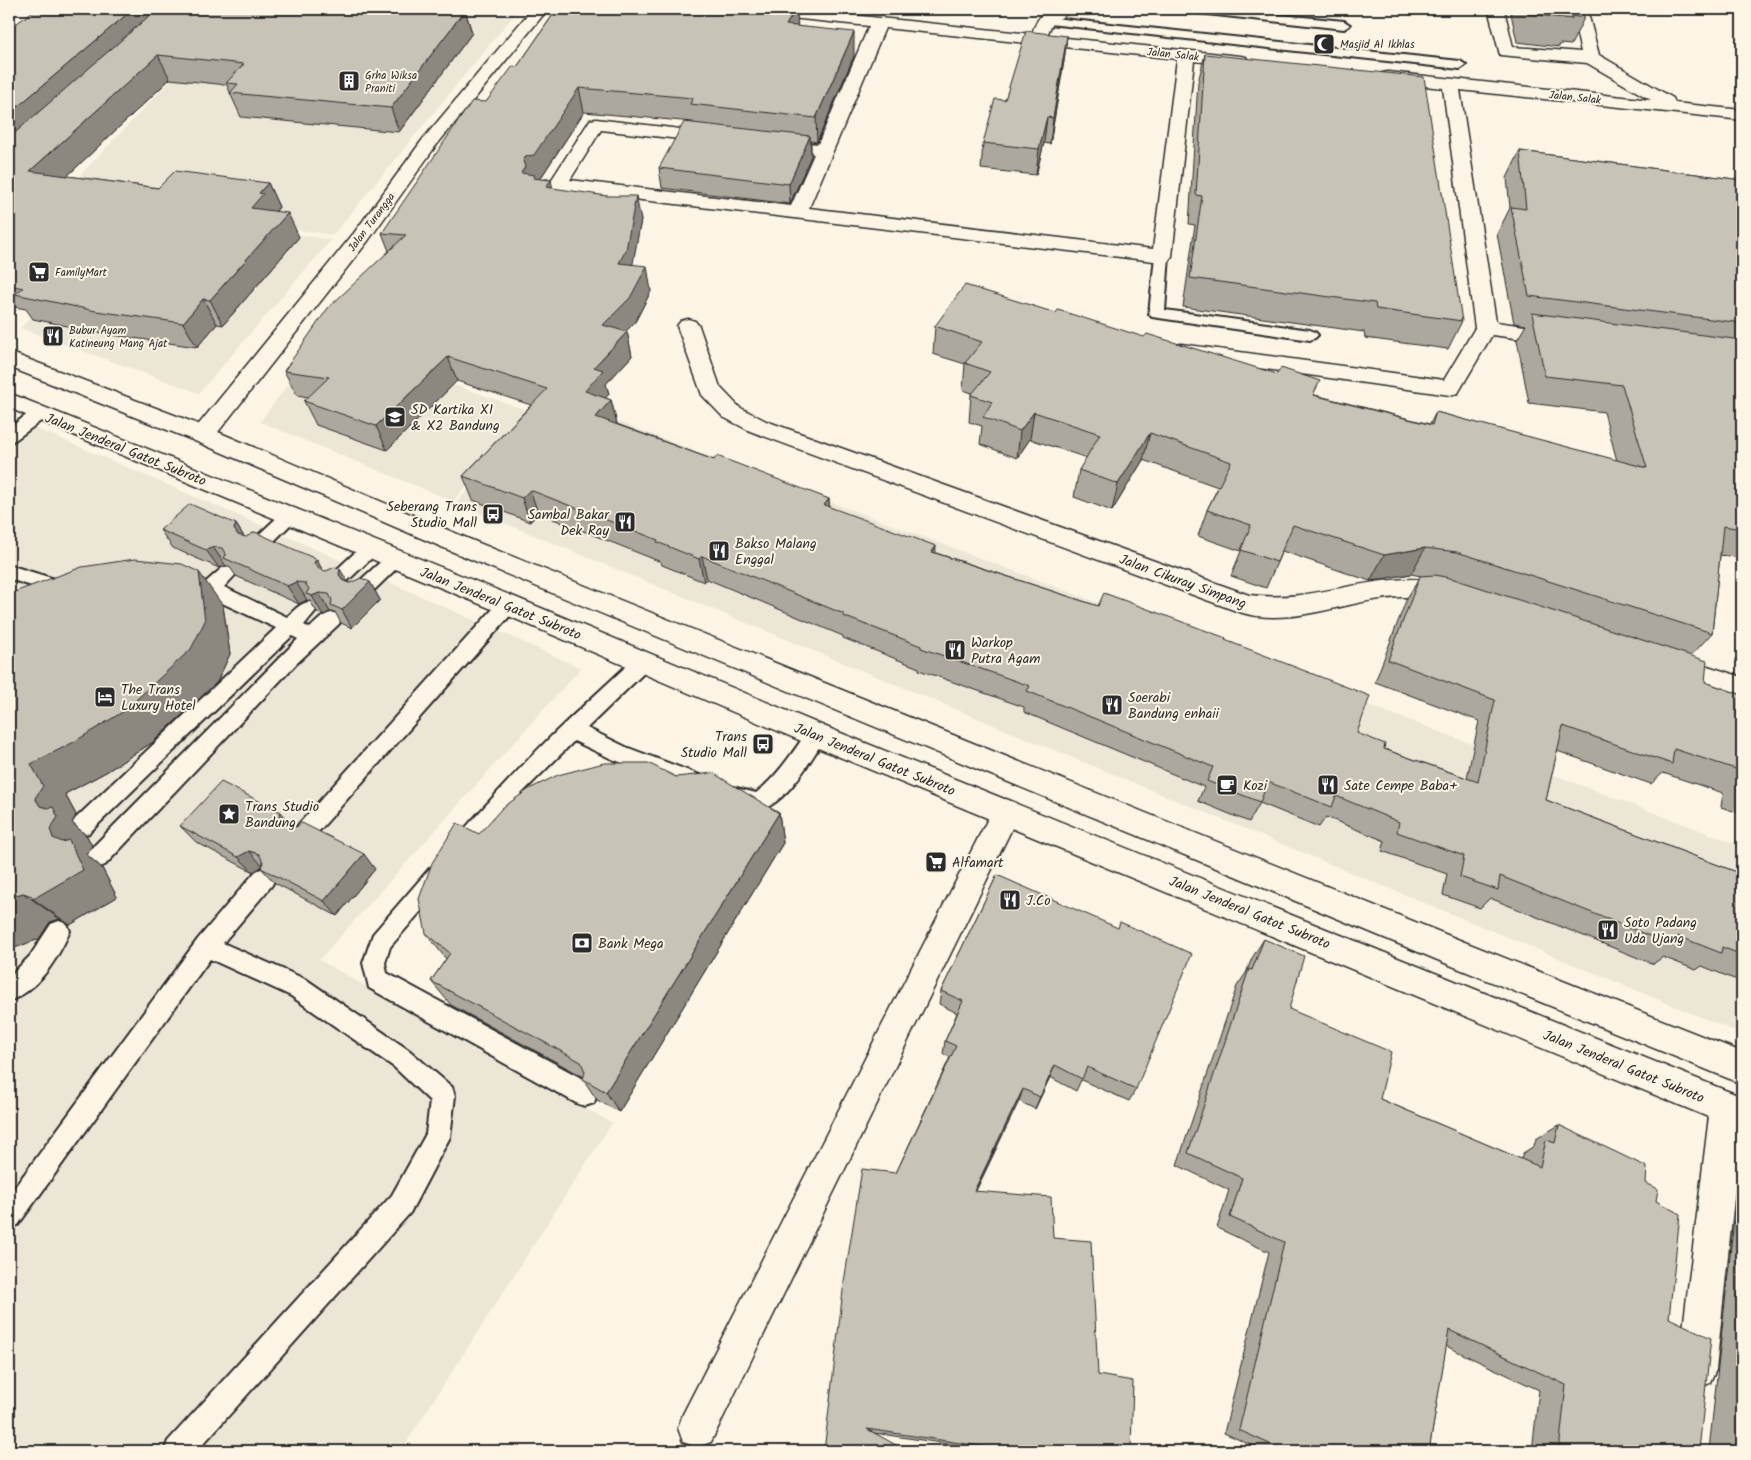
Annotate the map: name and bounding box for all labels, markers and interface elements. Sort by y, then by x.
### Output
mosque icon: Masjid Al Ikhlas [1312,32,1336,56]
place label: Masjid Al Ikhlas [1340,36,1415,54]
street label: Jalan Salak [1146,43,1201,67]
place label: Grha Wiksa Praniti [365,67,417,98]
building icon: Grha Wiksa Praniti [337,69,361,93]
street label: Jalan Salak [1548,86,1603,110]
street label: Jalan Turangga [344,189,400,256]
supermarket icon: FamilyMart [27,260,51,284]
place label: FamilyMart [55,264,108,282]
place label: Bubur Ayam Katineung Mang Ajat [69,322,168,353]
restaurant icon: Bubur Ayam Katineung Mang Ajat [41,324,65,348]
place label: SD Kartika X1 & X2 Bandung [411,399,500,437]
school or university icon: SD Kartika X1 & X2 Bandung [383,405,407,429]
street label: Jalan Jenderal Gatot Subroto [42,407,210,492]
place label: Seberang Trans Studio Mall [387,496,478,534]
bus stop icon: Seberang Trans Studio Mall [481,502,505,526]
place label: Sambal Bakar Dek Ray [528,504,610,542]
restaurant icon: Sambal Bakar Dek Ray [613,510,637,534]
place label: Bakso Malang Enggal [735,533,817,571]
restaurant icon: Bakso Malang Enggal [707,539,731,563]
street label: Jalan Cikuray Simpang [1116,549,1249,615]
street label: Jalan Jenderal Gatot Subroto [417,561,585,646]
place label: Warkop Putra Agam [971,632,1040,670]
restaurant icon: Warkop Putra Agam [943,638,967,662]
place label: The Trans Luxury Hotel [121,679,196,717]
hotel icon: The Trans Luxury Hotel [93,685,117,709]
place label: Soerabi Bandung enhaii [1128,687,1220,725]
restaurant icon: Soerabi Bandung enhaii [1100,693,1124,717]
street label: Jalan Jenderal Gatot Subroto [791,717,959,802]
place label: Trans Studio Mall [681,726,748,764]
bus stop icon: Trans Studio Mall [751,732,775,756]
cafe icon: Kozi [1215,773,1239,797]
restaurant icon: Sate Cempe Baba+ [1316,773,1340,797]
place label: Kozi [1243,775,1268,797]
place label: Sate Cempe Baba+ [1344,775,1458,797]
place label: Trans Studio Bandung [245,796,319,834]
place icon: Trans Studio Bandung [217,802,241,826]
supermarket icon: Alfamart [924,850,948,874]
place label: Alfamart [952,852,1004,874]
street label: Jalan Jenderal Gatot Subroto [1166,870,1334,955]
restaurant icon: J.Co [998,888,1022,912]
place label: J.Co [1026,890,1051,912]
place label: Soto Padang Uda Ujang [1624,912,1697,950]
restaurant icon: Soto Padang Uda Ujang [1596,918,1620,942]
bank icon: Bank Mega [570,931,594,955]
place label: Bank Mega [598,933,664,955]
street label: Jalan Jenderal Gatot Subroto [1540,1024,1708,1109]

